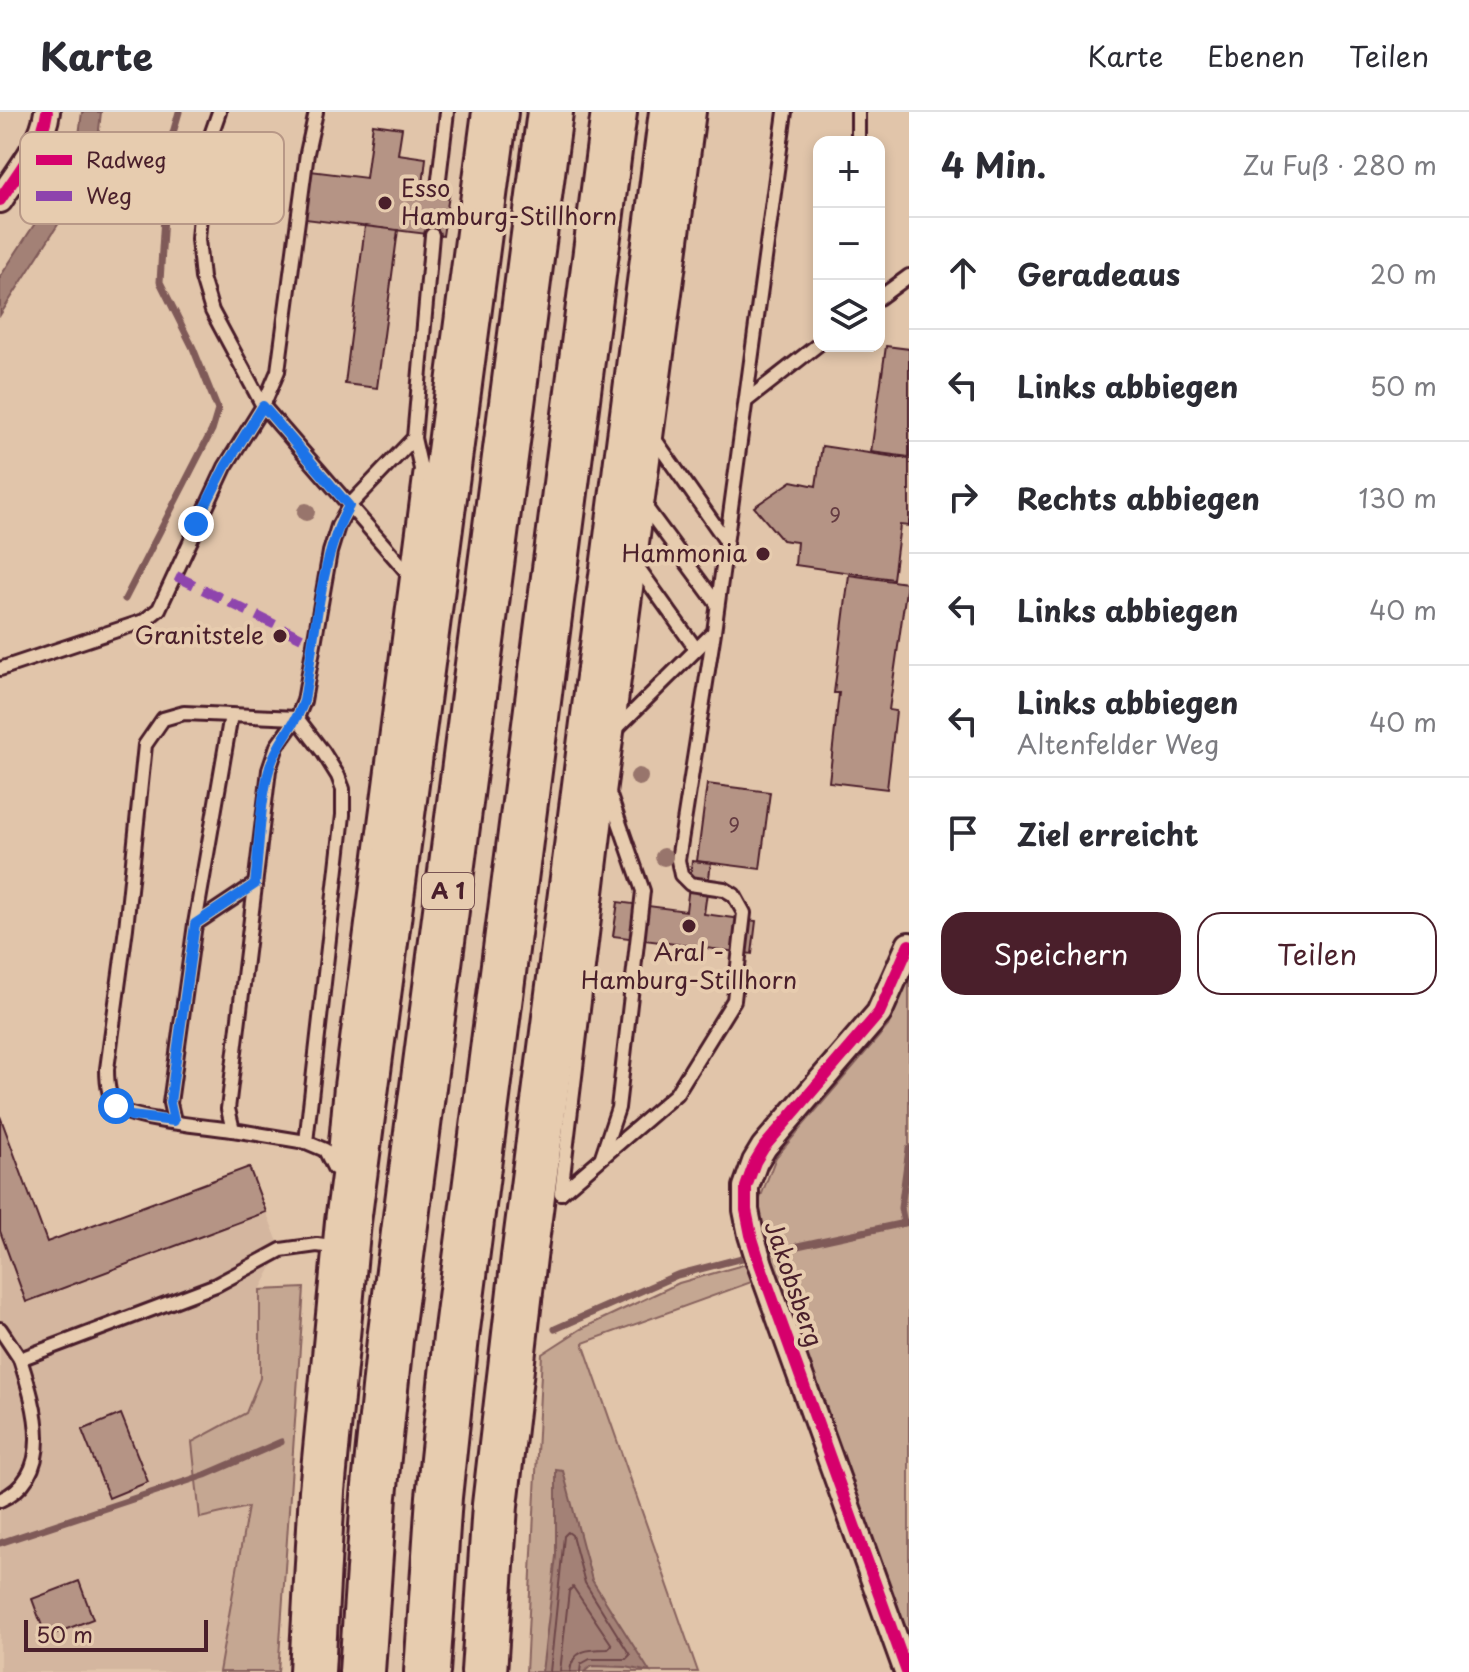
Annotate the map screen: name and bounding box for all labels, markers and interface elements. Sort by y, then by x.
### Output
text: Karte [40,27,153,84]
text: Karte [1088,34,1163,77]
text: Ebenen [1207,34,1305,77]
text: Teilen [1349,34,1429,77]
legend [20,132,284,224]
map controls [813,136,885,352]
button: + [813,136,885,208]
text: 4 Min. [941,138,1046,190]
text: Radweg [86,142,167,175]
text: Zu Fuß · 280 m [1243,145,1437,184]
place label: Esso Hamburg-Stillhorn [401,169,617,233]
text: Weg [86,178,132,211]
marker: Esso Hamburg-Stillhorn [376,194,394,212]
button: − [813,208,885,280]
icon: ahead [941,251,985,295]
text: Geradeaus [1017,251,1180,296]
text: 20 m [1370,254,1437,293]
button: layers [813,280,885,352]
icon: left [941,363,985,407]
text: Links abbiegen [1017,363,1238,408]
text: 50 m [1370,366,1437,405]
icon: right [941,475,985,519]
text: Rechts abbiegen [1017,475,1260,520]
text: 130 m [1358,478,1437,517]
house number: 9 [829,500,841,530]
route end [178,506,214,542]
place label: Hammonia [622,534,747,570]
marker: Hammonia [754,545,772,563]
icon: left [941,587,985,631]
text: Links abbiegen [1017,587,1238,632]
text: 40 m [1369,590,1437,629]
place label: Granitstele [134,616,264,652]
marker: Granitstele [271,627,289,645]
text: Links abbiegen [1017,679,1238,724]
icon: left [941,699,985,743]
text: 40 m [1369,702,1437,741]
text: Altenfelder Weg [1017,724,1219,763]
house number: 9 [728,810,740,840]
icon: arrive [941,811,985,855]
text: Ziel erreicht [1017,811,1199,856]
road number: A 1 [422,873,474,909]
button: Speichern [941,912,1181,995]
button: Teilen [1197,912,1437,995]
marker: Aral - Hamburg-Stillhorn [680,917,698,935]
place label: Aral - Hamburg-Stillhorn [581,933,797,997]
route start [98,1088,134,1124]
street label: Jakobsberg [757,1215,833,1351]
scale bar [24,1616,208,1652]
text: 50 m [36,1617,93,1650]

